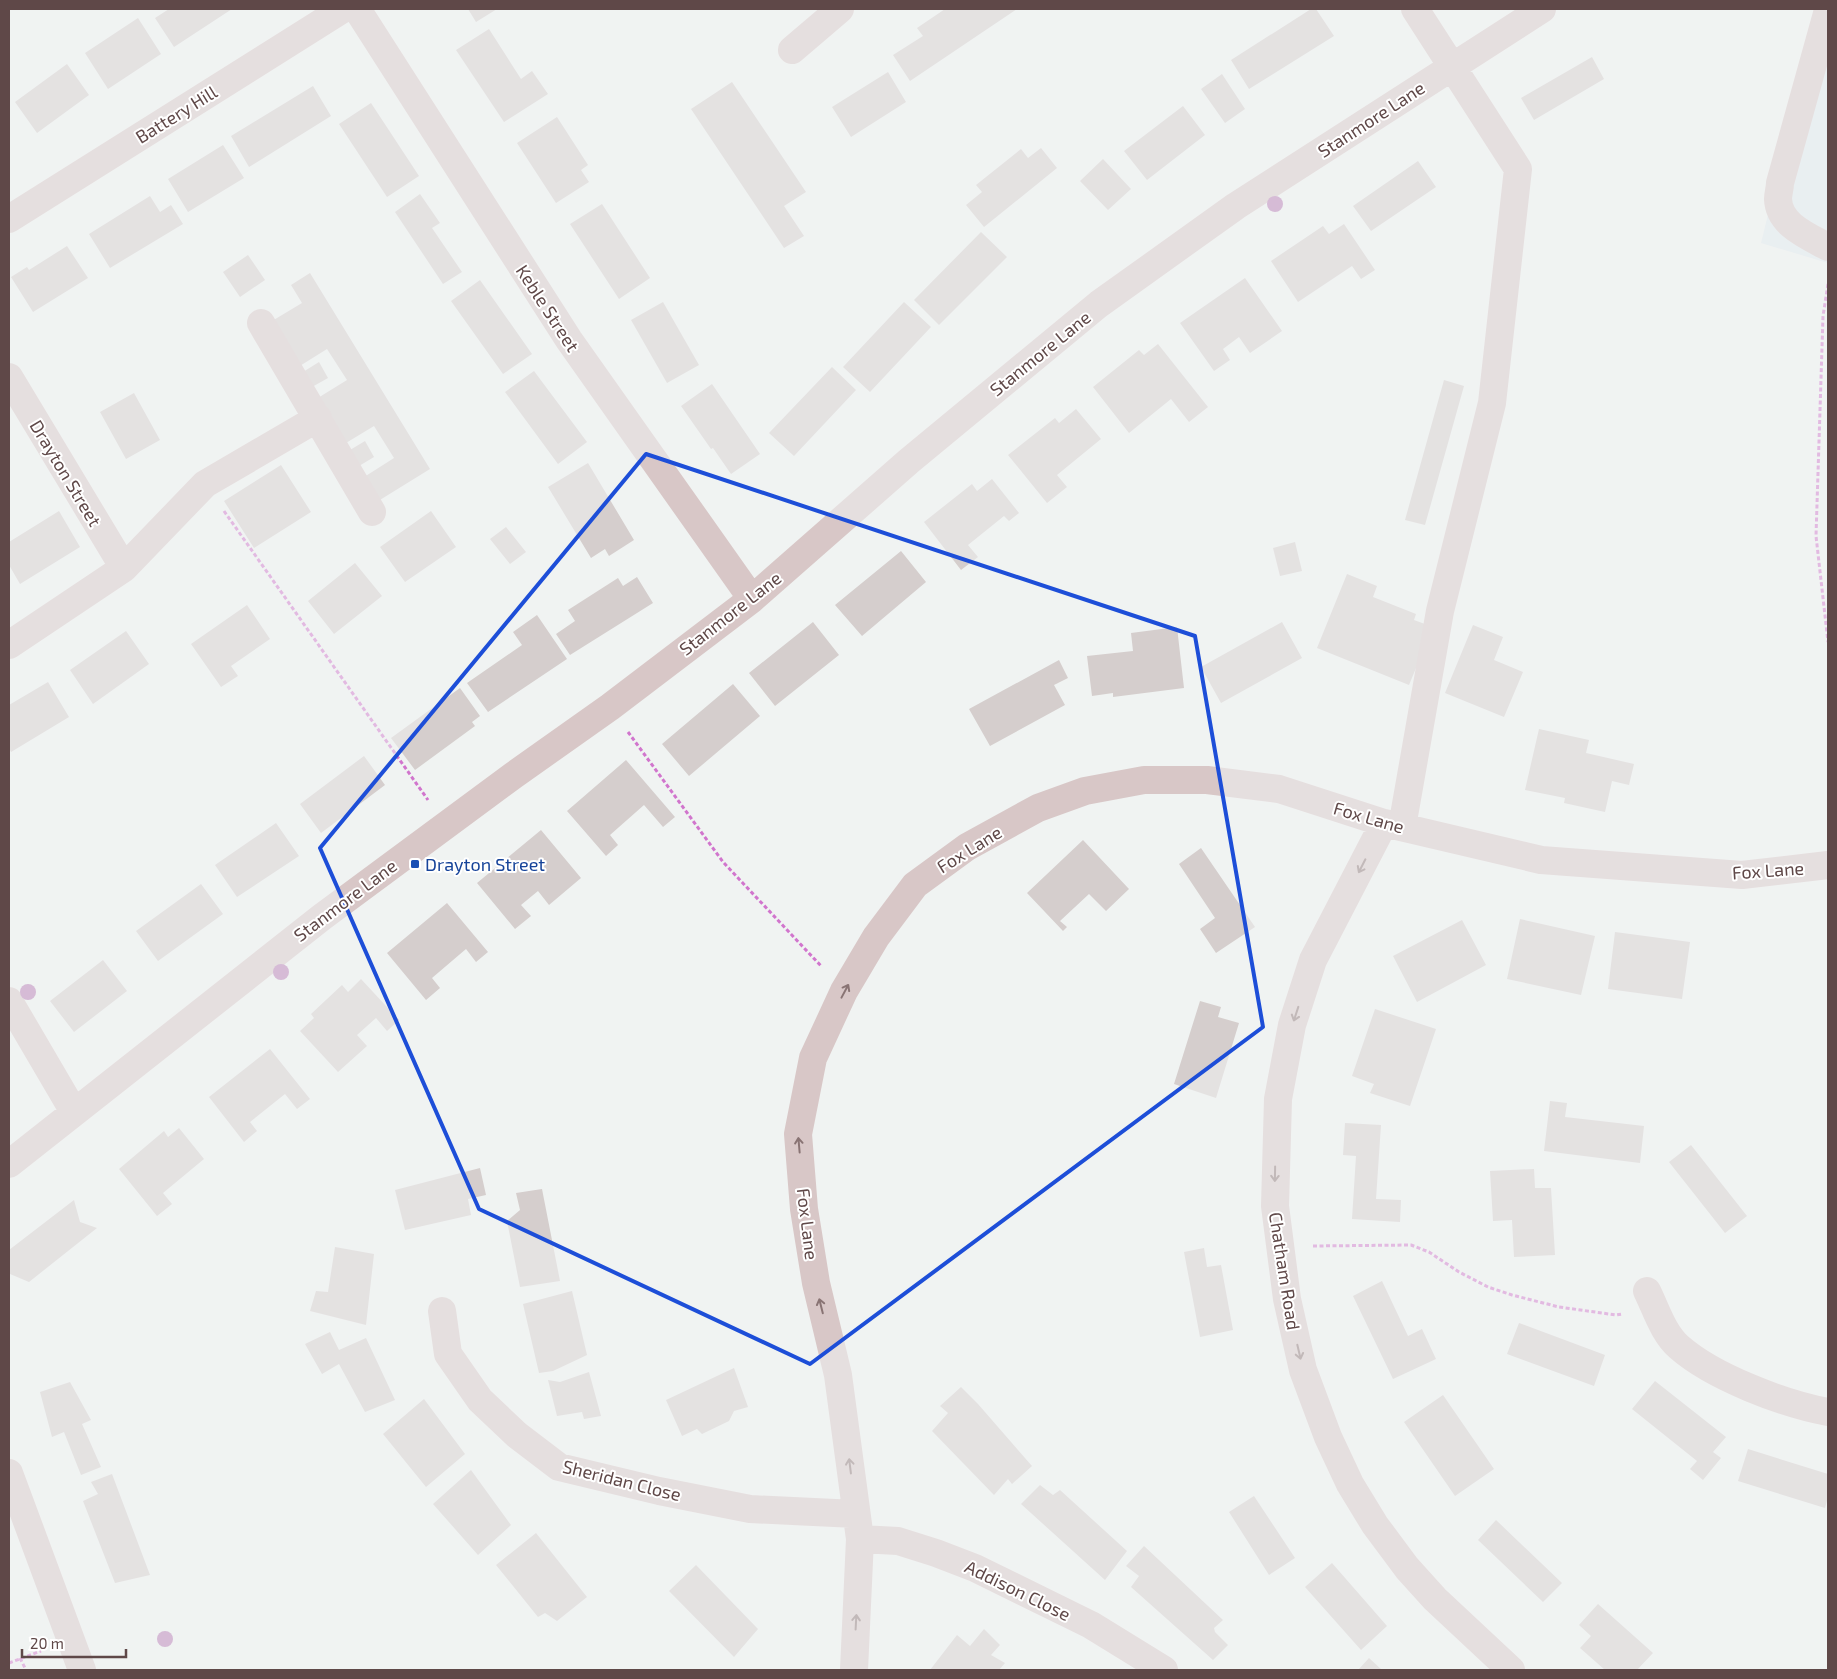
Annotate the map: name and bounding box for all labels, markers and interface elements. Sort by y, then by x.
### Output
street label: Stanmore Lane [1313,76,1429,162]
street label: Battery Hill [131,80,221,148]
street label: Keble Street [512,260,584,356]
street label: Stanmore Lane [985,306,1095,400]
street label: Drayton Street [26,416,106,530]
street label: Stanmore Lane [675,566,785,660]
street label: Fox Lane [1331,796,1407,838]
street label: Fox Lane [933,821,1005,877]
place label: Drayton Street [425,853,545,875]
street label: Stanmore Lane [289,854,401,946]
street label: Fox Lane [1731,857,1805,883]
marker: Drayton Street [409,858,421,870]
one-way arrow [1357,858,1366,873]
one-way arrow [840,984,850,999]
one-way arrow [1290,1006,1300,1022]
one-way arrow [794,1137,804,1153]
one-way arrow [1271,1166,1280,1182]
street label: Fox Lane [793,1187,823,1261]
street label: Chatham Road [1265,1210,1305,1332]
one-way arrow [816,1298,826,1314]
one-way arrow [1295,1344,1304,1360]
street label: Sheridan Close [561,1455,683,1505]
one-way arrow [845,1458,855,1474]
street label: Addison Close [962,1555,1074,1625]
one-way arrow [852,1614,861,1630]
scale bar [22,1626,126,1658]
text: 20 m [30,1634,64,1652]

